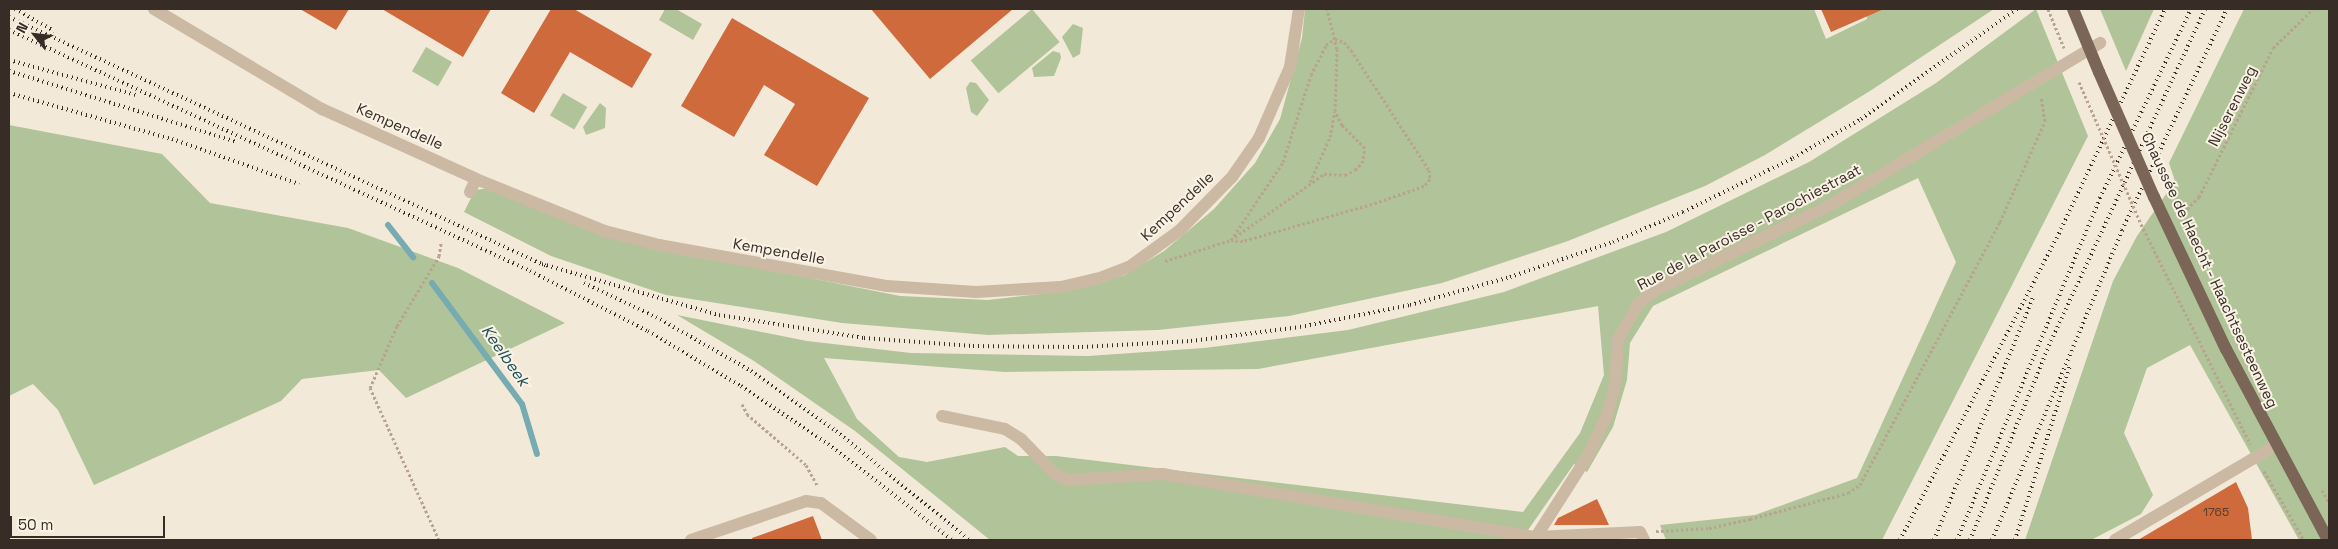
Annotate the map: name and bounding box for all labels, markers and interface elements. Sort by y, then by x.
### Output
north arrow [10,10,60,60]
text: N [12,19,32,36]
street label: Nijserenweg [2204,63,2260,149]
street label: Kempendelle [354,99,446,153]
street label: Chaussée de Haecht - Haachtsesteenweg [2138,129,2282,411]
street label: Rue de la Paroisse - Parochiestraat [1634,160,1864,294]
street label: Kempendelle [1137,168,1217,244]
street label: Kempendelle [732,234,826,268]
water label: Keelbeek [477,322,533,390]
scale bar [12,506,168,538]
house number: 1765 [2203,506,2229,520]
text: 50 m [18,515,53,534]

